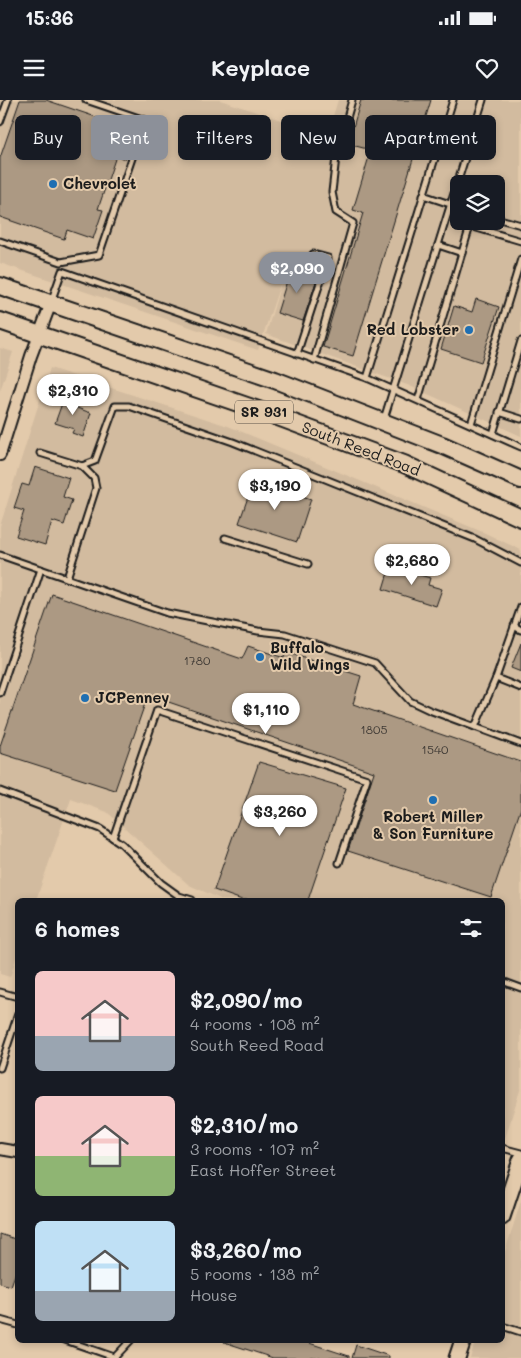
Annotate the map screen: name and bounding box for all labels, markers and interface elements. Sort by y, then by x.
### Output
text: 15:36 [25,5,73,30]
text: Keyplace [211,53,310,82]
icon: menu [20,54,48,82]
icon: heart [473,54,501,82]
chip: Buy [15,115,81,160]
chip: Rent [91,115,168,160]
chip: Filters [178,115,271,160]
chip: New [281,115,355,160]
chip: Apartment [365,115,496,160]
place label: Chevrolet [63,173,137,193]
map controls [450,175,505,230]
button: layers [450,175,505,230]
marker: Chevrolet [47,178,59,190]
pin: $2,090 [256,252,338,294]
text: $2,090 [270,257,324,278]
place label: Red Lobster [366,319,459,339]
marker: Red Lobster [463,324,475,336]
pin: $2,310 [32,374,114,416]
text: $2,310 [48,379,98,400]
road number: SR 931 [235,400,293,424]
street label: South Reed Road [299,416,423,480]
pin: $3,190 [234,468,316,511]
text: $3,190 [249,474,301,495]
pin: $2,680 [371,544,453,586]
text: $2,680 [385,549,439,570]
place label: Buffalo Wild Wings [270,637,350,674]
marker: Buffalo Wild Wings [254,651,266,663]
house number: 1780 [184,652,211,668]
place label: JCPenney [95,687,170,707]
marker: JCPenney [79,692,91,704]
pin: $1,110 [225,692,307,735]
text: $1,110 [243,698,289,719]
house number: 1805 [360,721,388,737]
house number: 1540 [422,741,449,757]
pin: $3,260 [239,794,321,837]
marker: Robert Miller & Son Furniture [427,794,439,806]
text: $3,260 [253,800,307,821]
place label: Robert Miller & Son Furniture [373,806,493,843]
icon: filters [457,914,485,942]
text: 6 homes [35,915,120,942]
text: $2,090/mo [190,986,302,1013]
icon: home [75,991,135,1051]
text: 4 rooms · 108 m² [190,1013,320,1034]
text: South Reed Road [190,1034,324,1055]
text: $2,310/mo [190,1111,298,1138]
icon: home [75,1116,135,1176]
text: 3 rooms · 107 m² [190,1138,319,1159]
text: East Hoffer Street [190,1159,336,1180]
text: $3,260/mo [190,1236,302,1263]
icon: home [75,1241,135,1301]
text: 5 rooms · 138 m² [190,1263,319,1284]
text: House [190,1284,237,1305]

